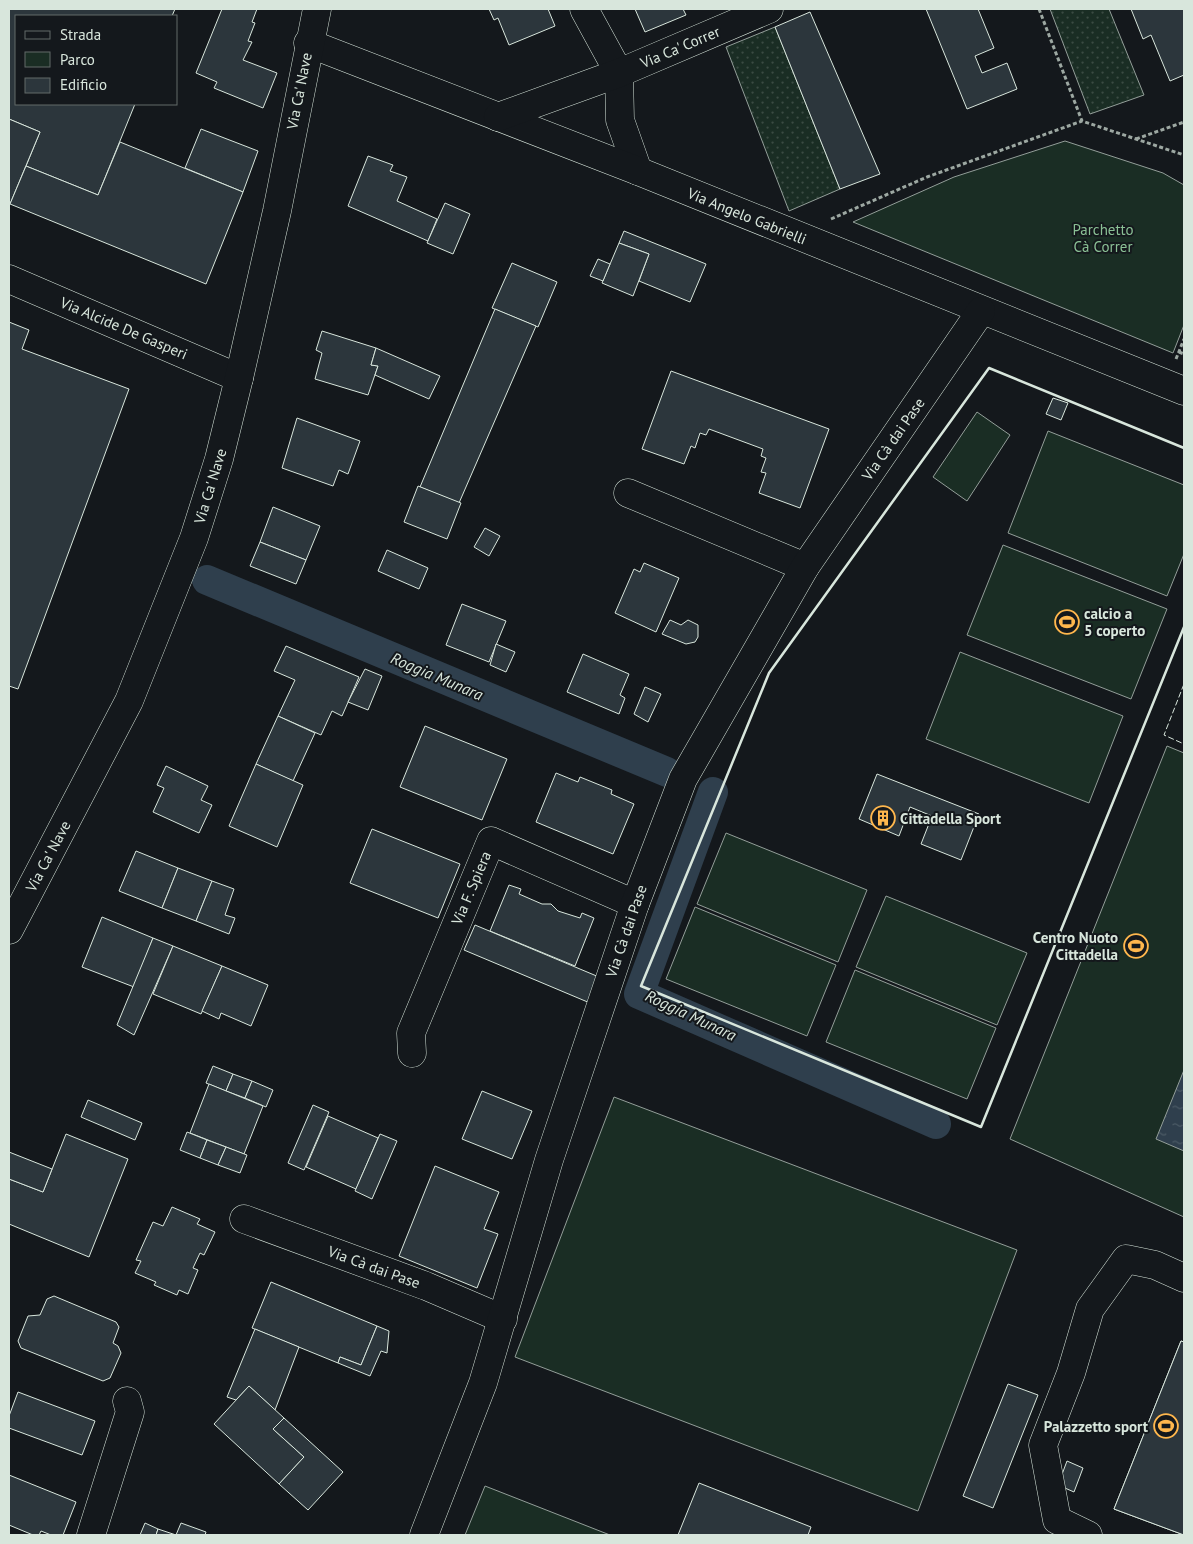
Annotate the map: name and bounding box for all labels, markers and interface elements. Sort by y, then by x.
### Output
legend [15,15,178,105]
street label: Via Ca' Correr [636,22,723,73]
text: Strada [60,25,101,44]
text: Parco [60,50,95,69]
street label: Via Ca' Nave [282,51,316,132]
text: Edificio [60,75,107,94]
street label: Via Angelo Gabrielli [684,183,809,249]
park label: Parchetto Cà Correr [1072,220,1134,256]
street label: Via Alcide De Gasperi [57,292,190,363]
street label: Via Cà dai Pase [857,394,929,485]
street label: Via Ca' Nave [189,446,230,527]
place label: calcio a 5 coperto [1084,604,1145,640]
sports icon: calcio a 5 coperto [1054,609,1080,635]
water label: Roggia Munara [388,648,486,704]
building icon: Cittadella Sport [870,805,896,831]
place label: Cittadella Sport [900,809,1002,828]
street label: Via Ca' Nave [21,817,75,896]
street label: Via F. Spiera [447,848,495,929]
street label: Via Cà dai Pase [601,882,651,981]
place label: Centro Nuoto Cittadella [1033,928,1118,964]
sports icon: Centro Nuoto Cittadella [1123,933,1149,959]
water label: Roggia Munara [642,985,740,1045]
street label: Via Cà dai Pase [324,1241,423,1292]
sports icon: Palazzetto sport [1153,1413,1179,1439]
place label: Palazzetto sport [1044,1417,1149,1436]

